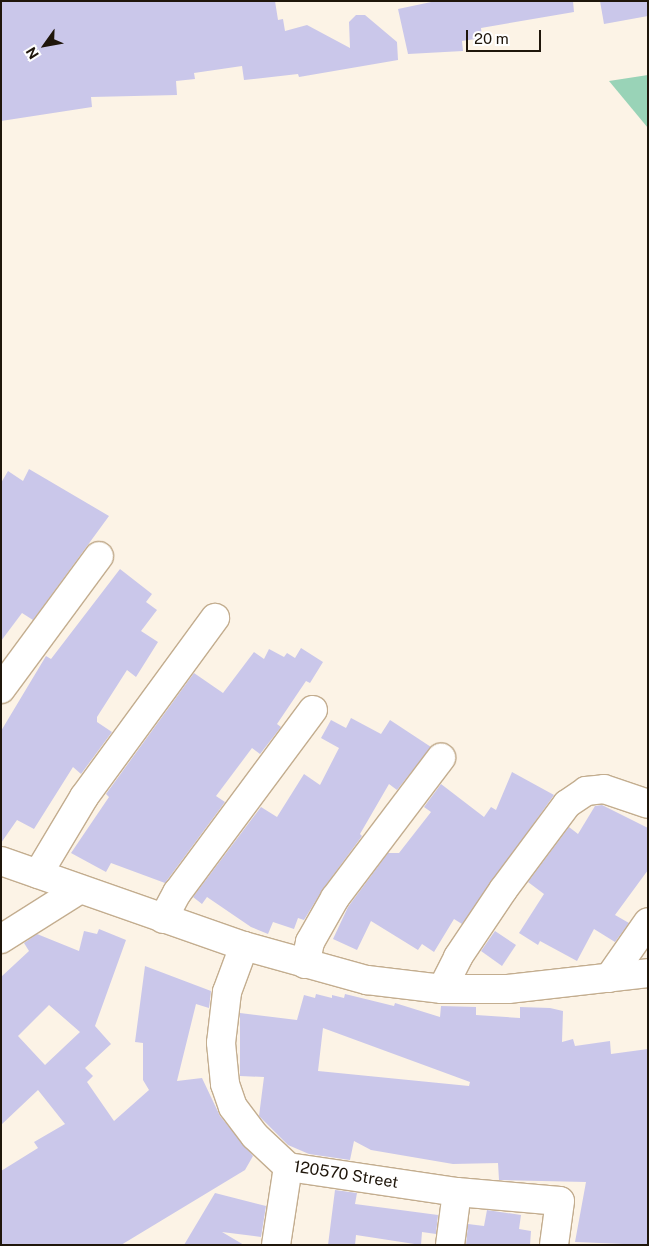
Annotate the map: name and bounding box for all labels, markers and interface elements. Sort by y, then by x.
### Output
north arrow [20,20,70,70]
scale bar [469,20,544,52]
text: 20 m [474,30,509,47]
text: N [23,44,42,62]
street label: 120570 Street [292,1157,400,1193]

